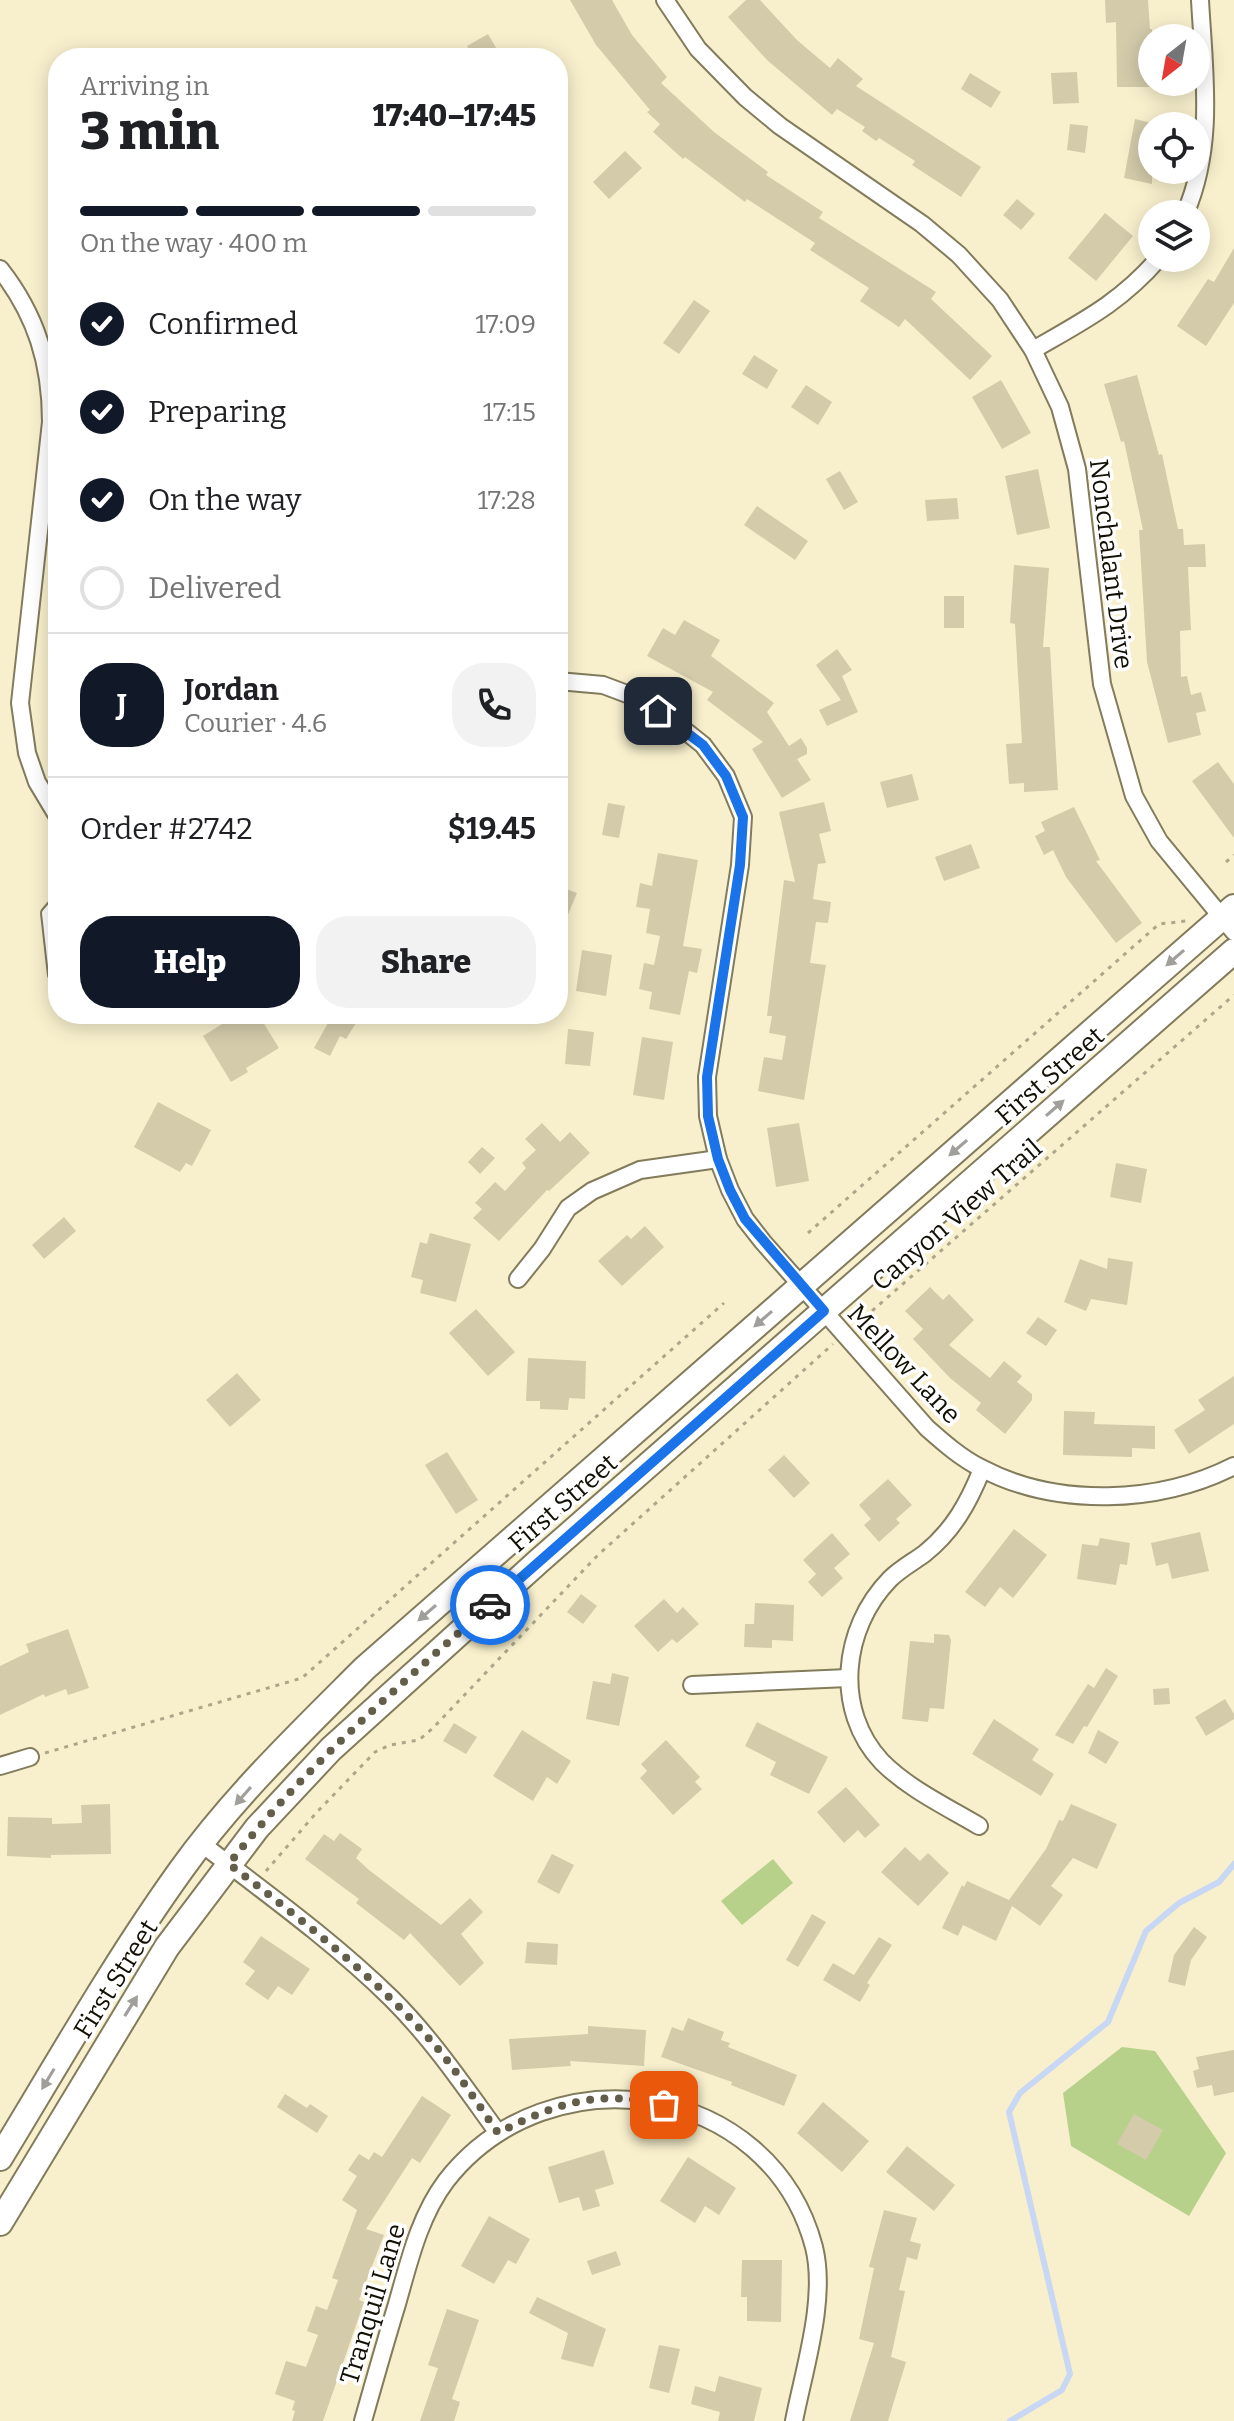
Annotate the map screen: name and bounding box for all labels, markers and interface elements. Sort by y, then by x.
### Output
north arrow [1138,24,1210,96]
map controls [1138,24,1210,272]
text: Arriving in [80,71,209,102]
text: 17:40–17:45 [373,98,536,134]
text: 3 min [80,100,219,163]
button: locate [1138,112,1210,184]
button: layers [1138,200,1210,272]
text: On the way · 400 m [80,228,307,259]
icon: check [80,302,124,346]
text: Confirmed [148,306,298,342]
text: 17:09 [475,309,536,340]
icon: check [80,390,124,434]
text: Preparing [148,394,286,430]
text: 17:15 [483,397,536,428]
street label: Nonchalant Drive [1083,457,1139,671]
icon: check [80,478,124,522]
text: On the way [148,482,301,518]
text: 17:28 [477,485,536,516]
text: Delivered [148,570,281,606]
button: phone [452,663,536,747]
text: Jordan [184,672,279,708]
pin [624,677,692,745]
text: J [117,687,127,723]
icon: home [636,689,680,733]
text: Courier · 4.6 [184,708,327,739]
text: Order #2742 [80,811,253,847]
text: $19.45 [448,811,536,847]
button: Help [80,916,300,1008]
button: Share [316,916,536,1008]
one-way arrow [1166,949,1185,967]
street label: First Street [989,1020,1111,1132]
one-way arrow [1045,1100,1065,1117]
street label: Canyon View Trail [866,1133,1048,1297]
one-way arrow [949,1139,969,1156]
street label: Mellow Lane [841,1298,967,1430]
one-way arrow [753,1310,772,1328]
street label: First Street [502,1447,624,1559]
courier [450,1565,530,1645]
icon: car [468,1583,512,1627]
one-way arrow [418,1604,437,1622]
one-way arrow [234,1786,252,1805]
street label: First Street [67,1914,165,2044]
one-way arrow [124,1995,138,2017]
one-way arrow [41,2068,55,2090]
pin [630,2071,698,2139]
icon: bag [642,2083,686,2127]
street label: Tranquil Lane [334,2220,412,2388]

